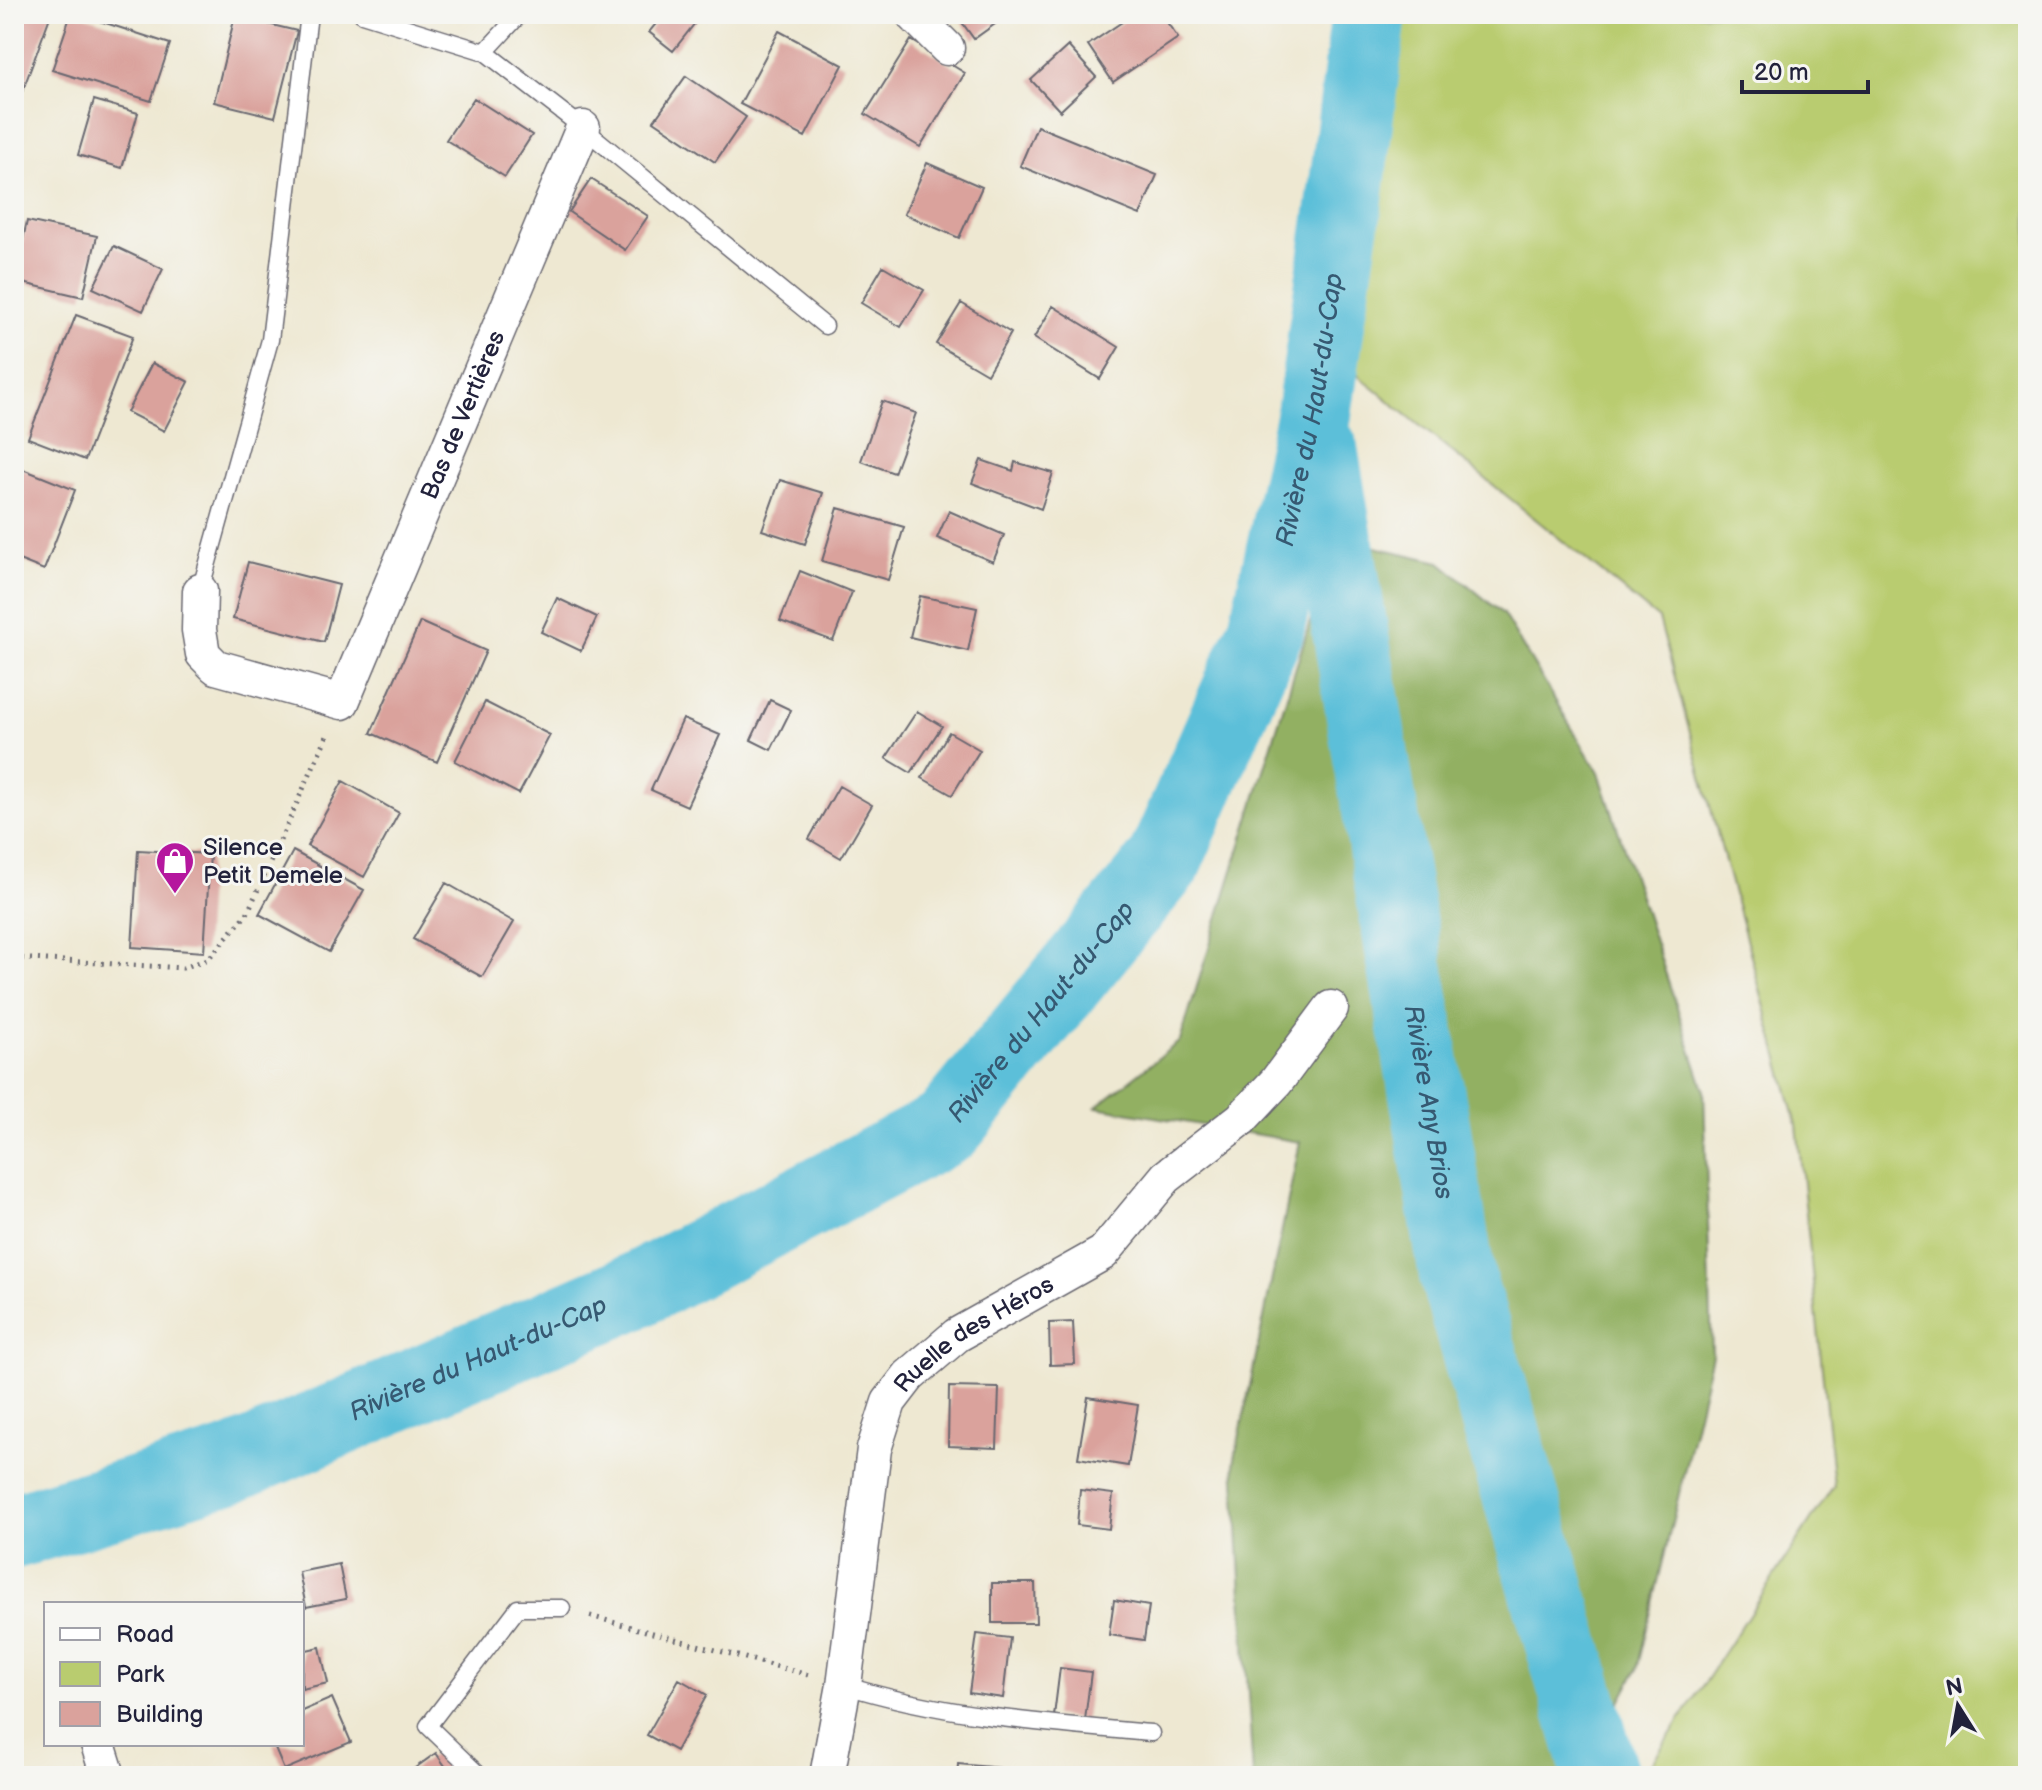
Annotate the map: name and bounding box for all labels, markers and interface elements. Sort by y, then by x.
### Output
scale bar [1742,44,1868,94]
text: 20 m [1754,58,1809,87]
water label: Rivière du Haut-du-Cap [1270,271,1350,549]
street label: Bas de Vertières [414,326,511,503]
place label: Silence Petit Demele [203,833,343,890]
shop icon: Silence Petit Demele [154,840,196,895]
water label: Rivière du Haut-du-Cap [941,895,1141,1129]
water label: Rivière Any Brios [1397,1003,1460,1202]
street label: Ruelle des Héros [887,1269,1059,1398]
water label: Rivière du Haut-du-Cap [345,1289,612,1428]
legend [44,1602,304,1746]
text: Road [116,1620,174,1649]
text: Park [116,1660,164,1689]
north arrow [1918,1666,1998,1746]
text: N [1944,1673,1965,1703]
text: Building [116,1700,203,1729]

